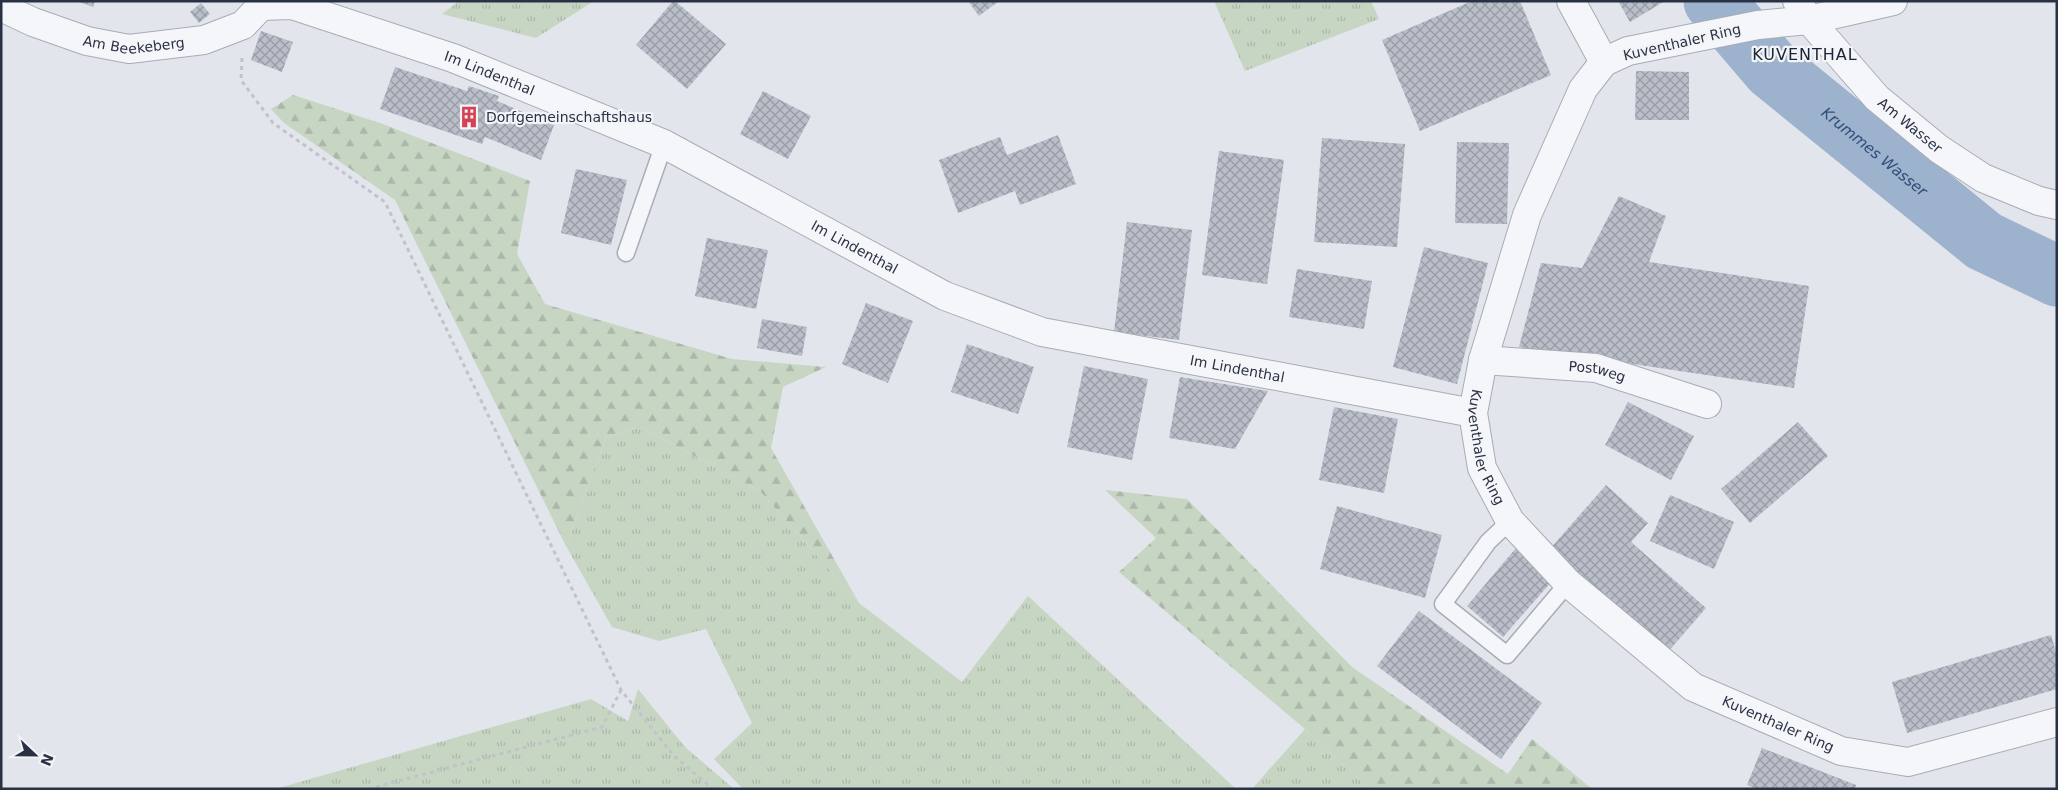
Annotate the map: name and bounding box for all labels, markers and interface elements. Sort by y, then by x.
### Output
street label: Kuventhaler Ring [1622,21,1742,63]
street label: Am Beekeberg [82,32,186,57]
district label: KUVENTHAL [1752,45,1858,64]
street label: Im Lindenthal [442,48,537,98]
street label: Am Wasser [1875,94,1946,157]
building icon: Dorfgemeinschaftshaus [456,104,482,130]
water label: Krummes Wasser [1818,104,1931,201]
place label: Dorfgemeinschaftshaus [486,109,652,125]
street label: Im Lindenthal [808,217,901,277]
street label: Im Lindenthal [1189,352,1286,385]
street label: Postweg [1568,358,1628,385]
street label: Kuventhaler Ring [1465,388,1508,508]
street label: Kuventhaler Ring [1720,693,1837,755]
north arrow [10,730,60,780]
text: N [37,751,57,768]

